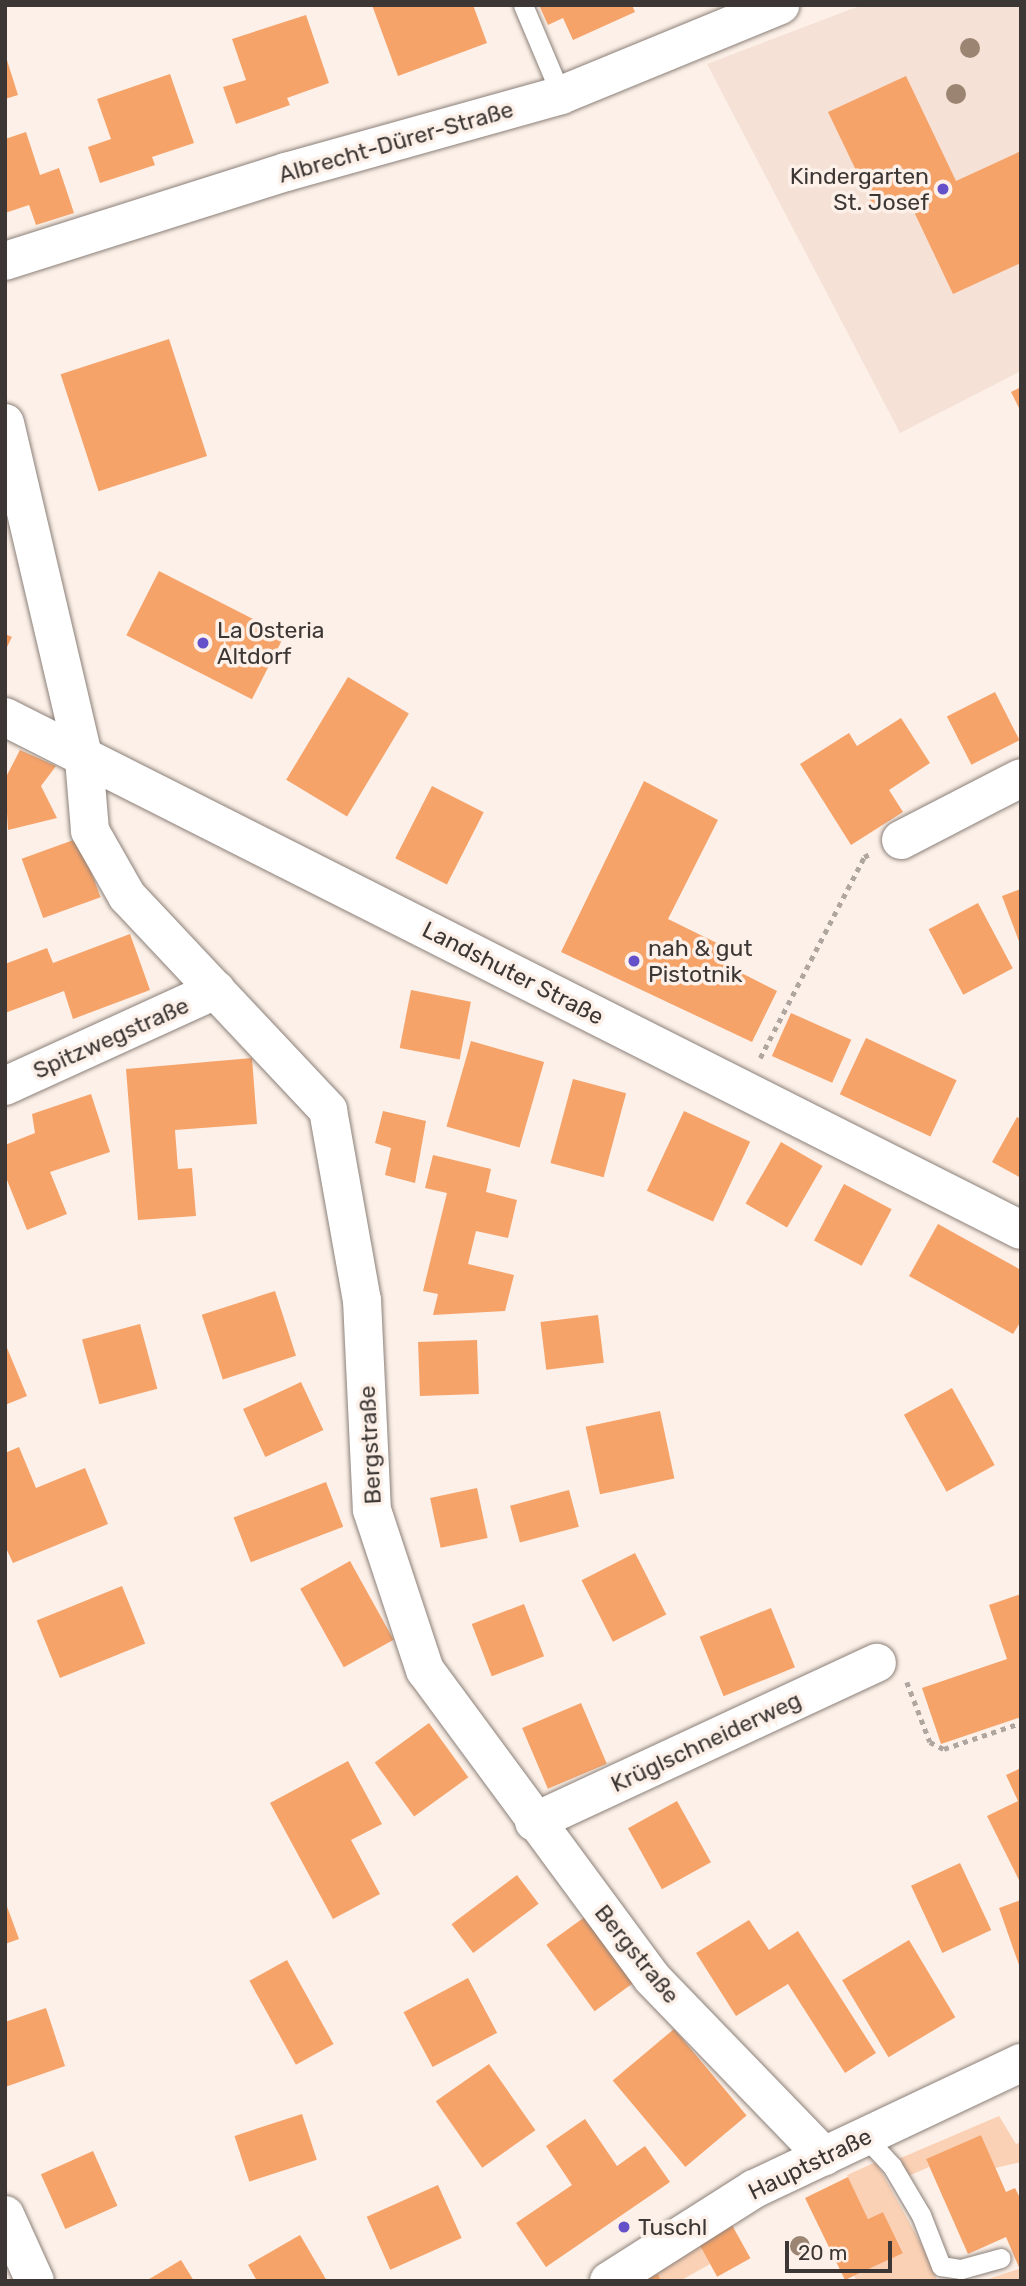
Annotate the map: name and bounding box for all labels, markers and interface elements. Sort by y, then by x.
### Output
street label: Albrecht-Dürer-Straße [275,95,517,189]
place label: Kindergarten St. Josef [790,162,929,216]
marker: Kindergarten St. Josef [935,181,951,197]
place label: La Osteria Altdorf [217,616,324,670]
marker: La Osteria Altdorf [195,635,211,651]
street label: Landshuter Straße [418,915,608,1031]
place label: nah & gut Pistotnik [648,934,752,988]
marker: nah & gut Pistotnik [626,953,642,969]
street label: Spitzwegstraße [29,991,193,1085]
street label: Bergstraße [353,1385,387,1505]
street label: Krüglschneiderweg [607,1686,805,1798]
street label: Bergstraße [589,1899,685,2009]
street label: Hauptstraße [744,2122,876,2206]
place label: Tuschl [638,2213,707,2241]
marker: Tuschl [616,2219,632,2235]
scale bar [788,2226,895,2270]
text: 20 m [798,2240,847,2265]

